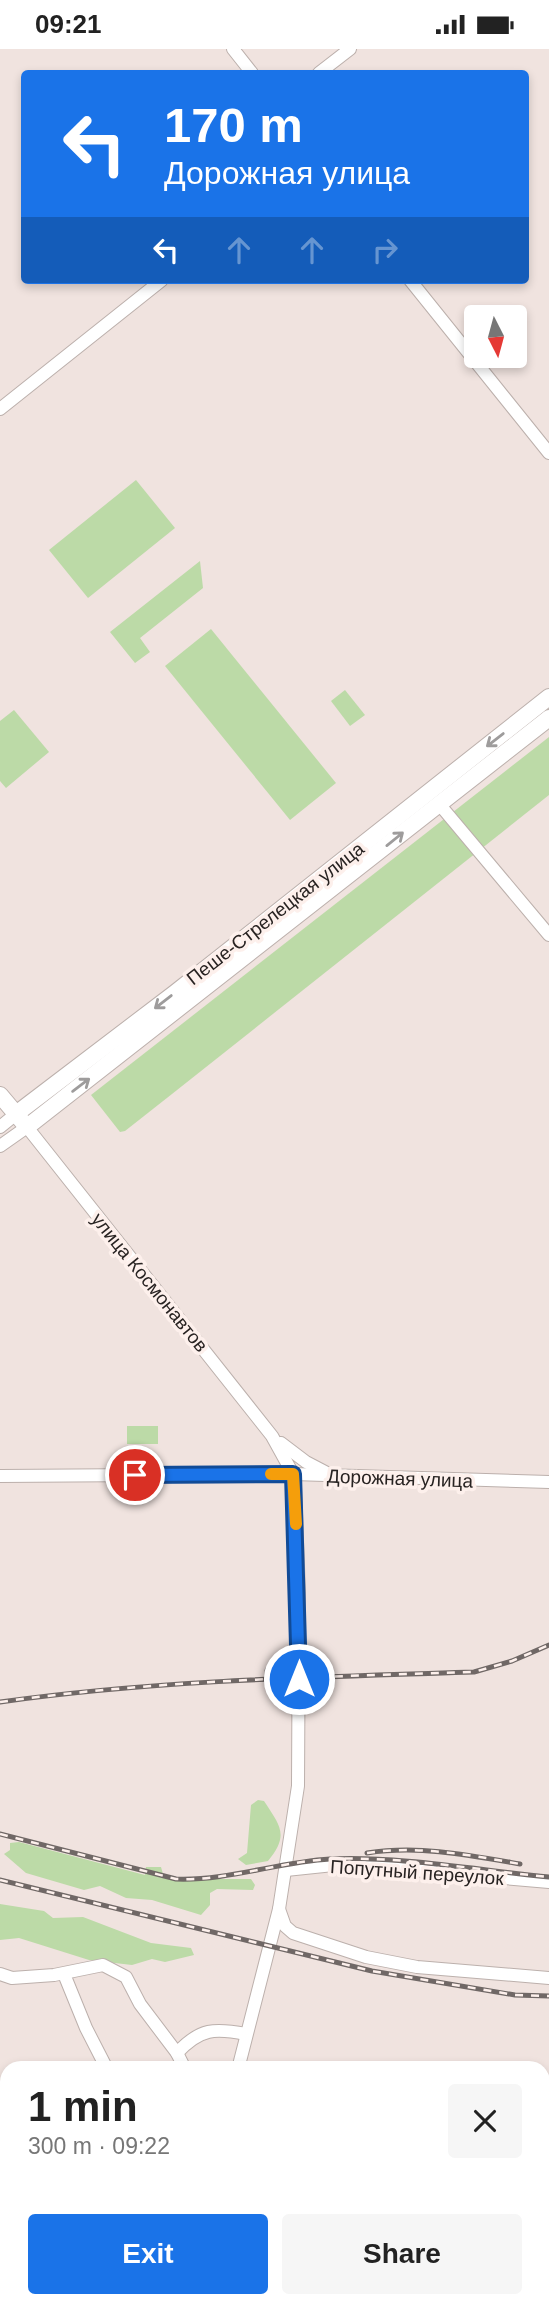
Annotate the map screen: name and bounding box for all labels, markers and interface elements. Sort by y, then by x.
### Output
text: 09:21 [35,9,102,39]
icon: left [49,98,140,189]
text: 170 m [164,98,303,152]
text: Дорожная улица [164,155,410,191]
icon: left [147,231,185,269]
icon: ahead [220,231,258,269]
icon: ahead [293,231,331,269]
icon: right [366,231,404,269]
north arrow [464,305,527,367]
map controls [464,305,527,368]
one-way arrow [487,732,505,747]
one-way arrow [386,832,404,847]
street label: Пеше-Стрелецкая улица [183,837,368,989]
one-way arrow [154,995,173,1010]
one-way arrow [71,1078,90,1093]
street label: улица Космонавтов [87,1209,212,1356]
pin [105,1445,165,1505]
icon: arrive [116,1456,154,1494]
street label: Дорожная улица [327,1465,474,1492]
position arrow [262,1642,336,1716]
street label: Попутный переулок [330,1856,505,1889]
text: 1 min [28,2083,138,2130]
button: close [448,2084,522,2158]
text: 300 m · 09:22 [28,2133,170,2159]
button: Exit [28,2214,268,2294]
button: Share [282,2214,522,2294]

